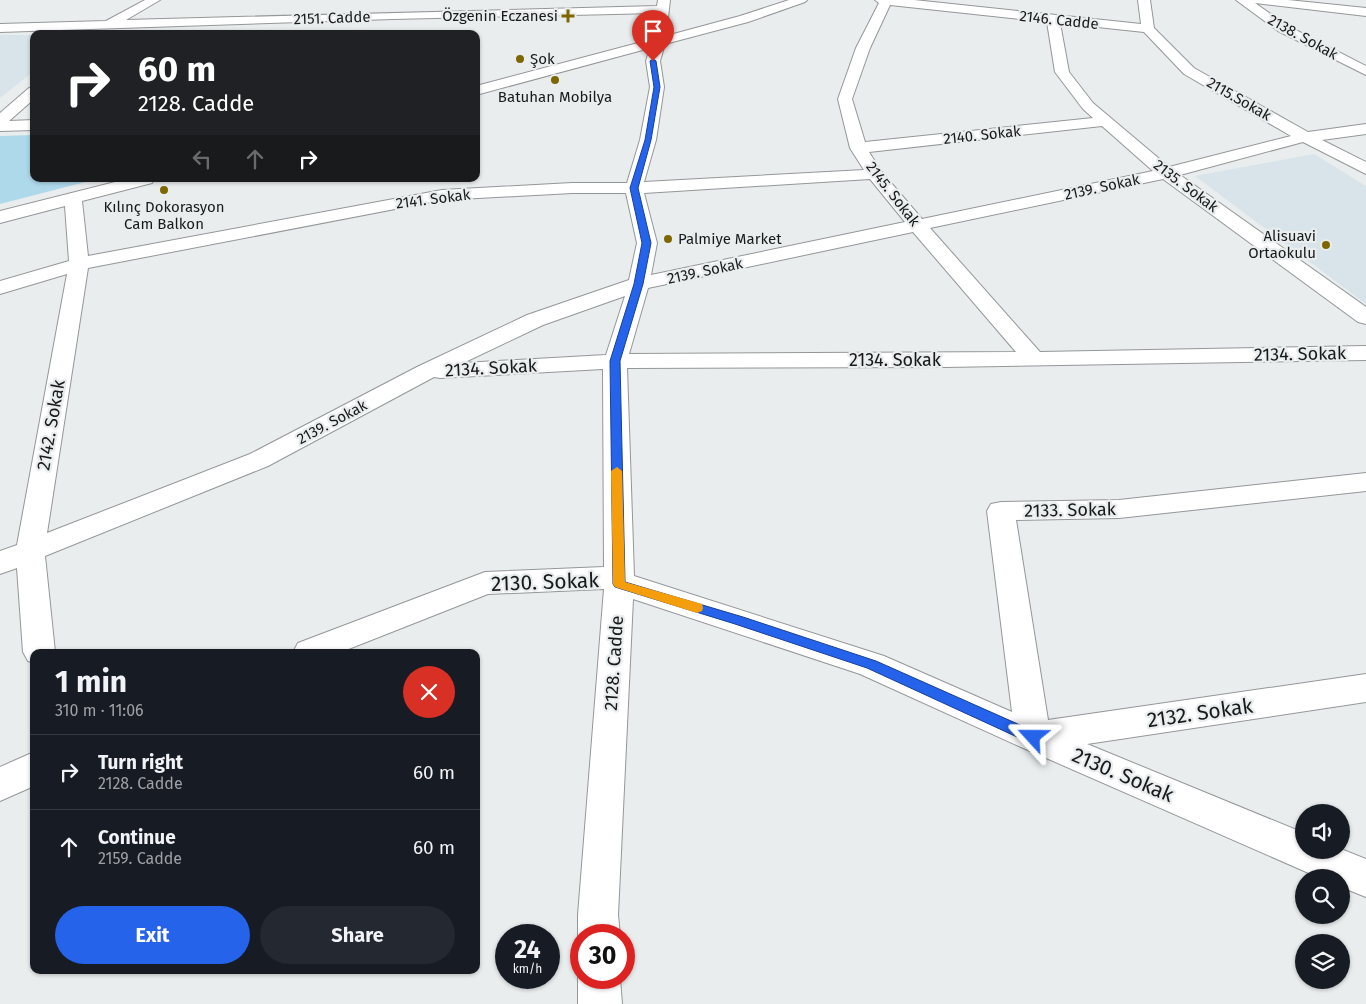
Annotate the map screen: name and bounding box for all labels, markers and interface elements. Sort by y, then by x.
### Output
place label: Özgenin Eczanesi [442,7,558,25]
street label: 2146. Cadde [1018,7,1100,33]
street label: 2151. Cadde [293,8,371,28]
marker: Özgenin Eczanesi [562,10,574,22]
pin [632,10,674,61]
street label: 2138. Sokak [1265,10,1341,64]
icon: arrive [639,17,667,45]
text: 60 m [138,48,216,90]
icon: right [55,50,120,115]
place label: Şok [530,50,555,68]
marker: Şok [514,53,526,65]
street label: 2115.Sokak [1204,73,1275,125]
marker: Batuhan Mobilya [549,74,561,86]
place label: Batuhan Mobilya [498,88,612,106]
text: 2128. Cadde [138,90,254,117]
street label: 2140. Sokak [942,122,1022,148]
icon: left [188,145,216,173]
icon: ahead [241,145,269,173]
icon: right [294,145,322,173]
street label: 2135. Sokak [1150,156,1222,216]
street label: 2145. Sokak [862,158,924,230]
street label: 2139. Sokak [1063,170,1142,204]
marker: Kılınç Dokorasyon Cam Balkon [158,184,170,196]
street label: 2141. Sokak [395,185,472,213]
place label: Kılınç Dokorasyon Cam Balkon [103,198,225,233]
place label: Alisuavi Ortaokulu [1248,227,1316,262]
place label: Palmiye Market [678,230,782,248]
marker: Palmiye Market [662,233,674,245]
marker: Alisuavi Ortaokulu [1320,239,1332,251]
street label: 2139. Sokak [666,254,745,288]
street label: 2134. Sokak [1254,342,1347,366]
street label: 2134. Sokak [849,349,942,371]
street label: 2134. Sokak [444,355,538,381]
street label: 2142. Sokak [32,377,70,472]
street label: 2139. Sokak [294,396,370,448]
street label: 2133. Sokak [1024,498,1117,522]
street label: 2130. Sokak [491,567,600,597]
street label: 2128. Cadde [600,615,628,711]
text: 1 min [55,664,127,700]
button: close [403,666,455,718]
street label: 2132. Sokak [1145,693,1255,733]
text: 310 m · 11:06 [55,701,144,720]
position arrow [1006,710,1058,762]
street label: 2130. Sokak [1068,742,1178,808]
text: Turn right [98,751,183,774]
icon: right [55,758,83,786]
text: 60 m [413,761,455,784]
text: 2128. Cadde [98,774,183,793]
map controls [1295,804,1350,989]
button: sound [1295,804,1350,859]
text: Continue [98,826,176,849]
icon: ahead [55,833,83,861]
text: 60 m [413,836,455,859]
text: 2159. Cadde [98,849,182,868]
button: search [1295,869,1350,924]
button: Exit [55,906,250,964]
button: Share [260,906,455,964]
speed limit sign: 30 [570,924,635,989]
button: layers [1295,934,1350,989]
text: 24 [514,935,541,965]
text: km/h [513,962,542,976]

